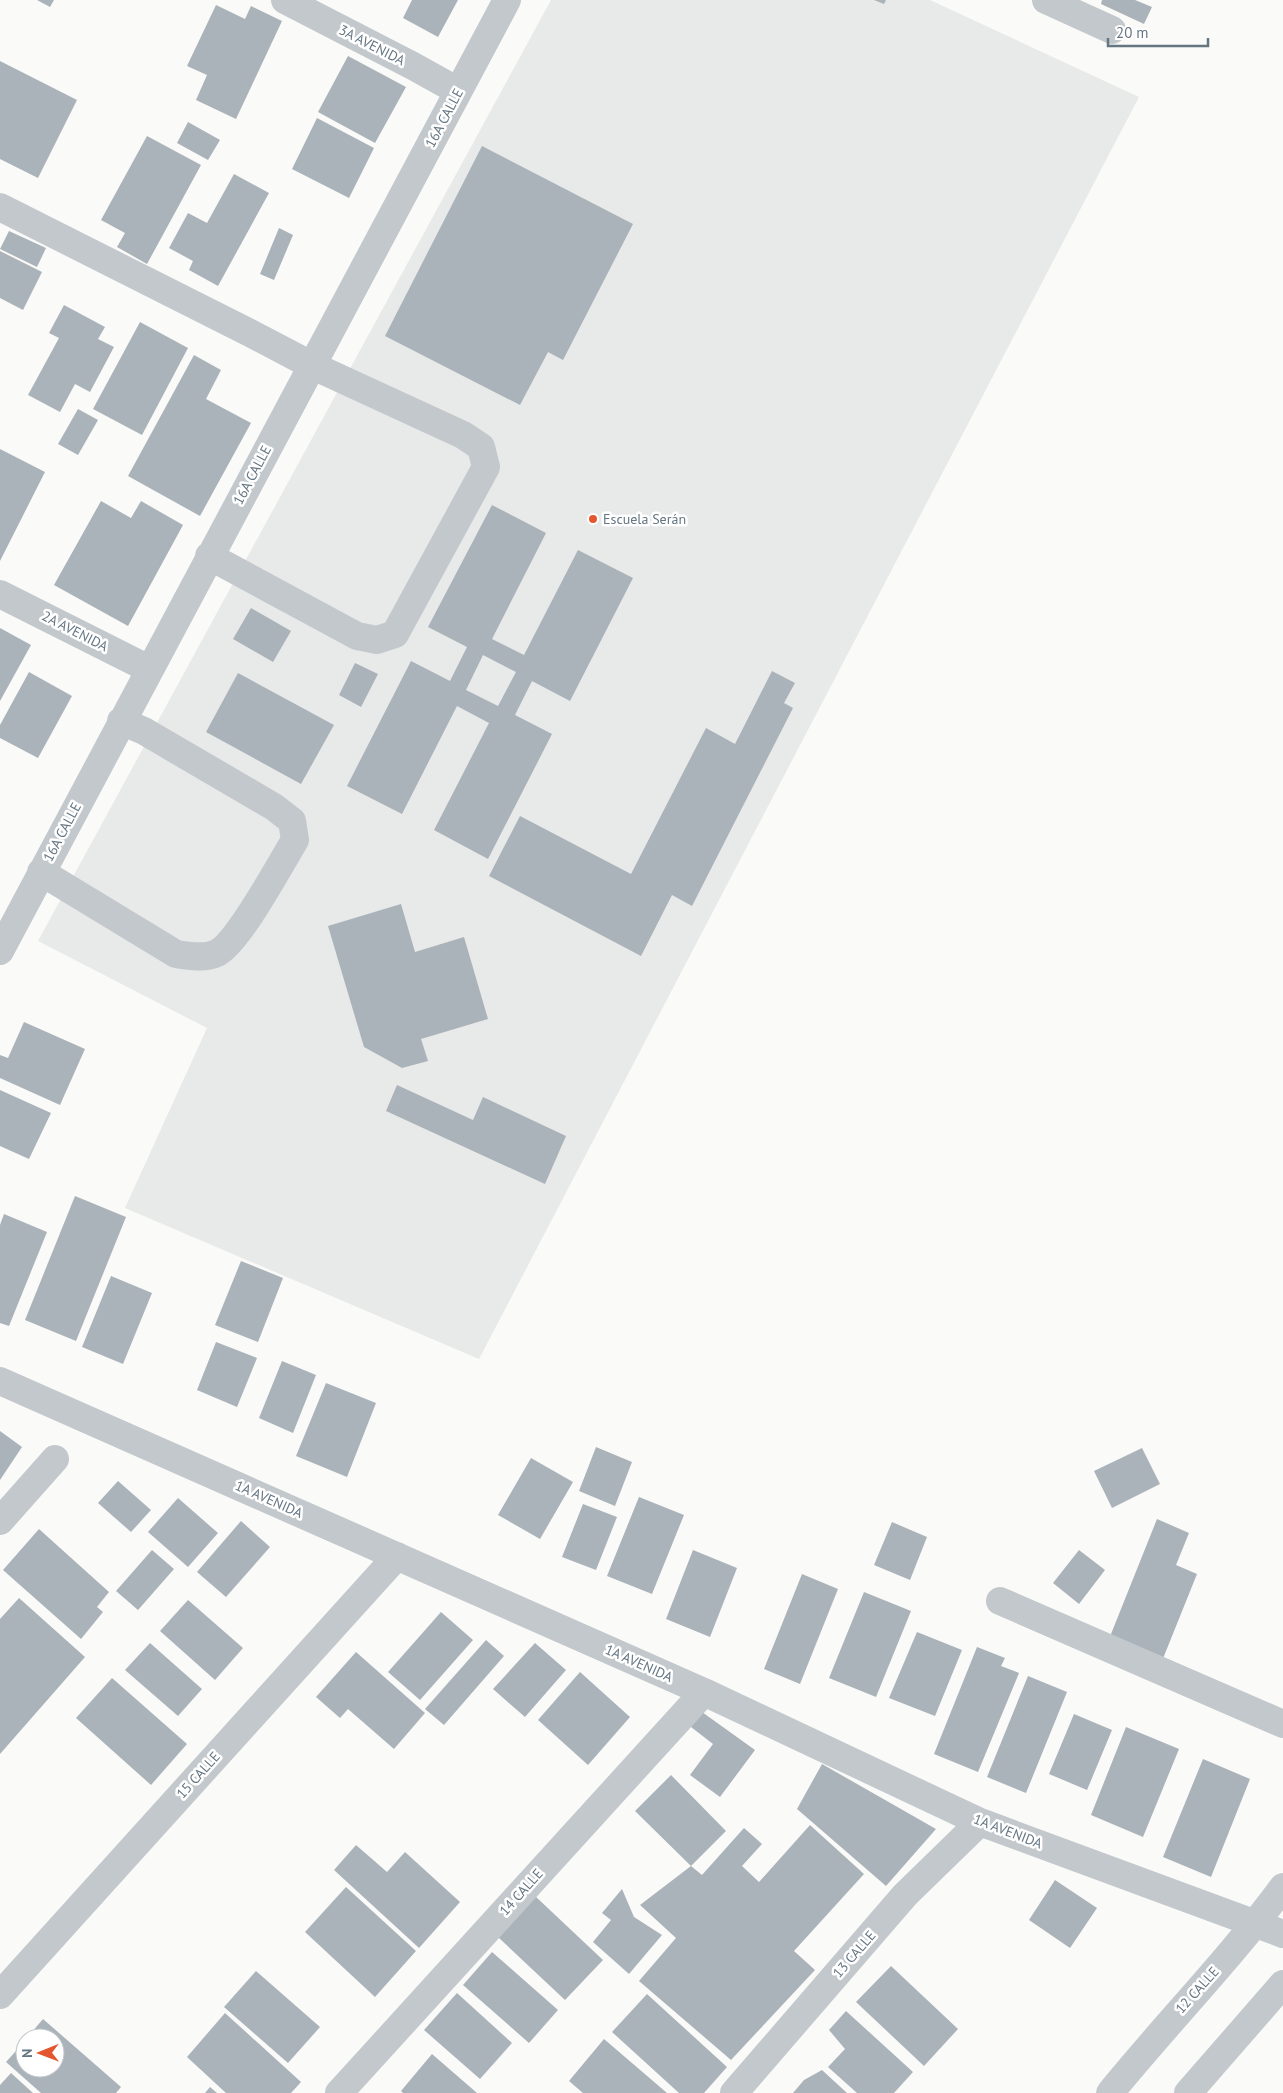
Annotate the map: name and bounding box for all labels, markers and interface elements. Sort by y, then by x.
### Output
scale bar [1108,15,1208,47]
street label: 3A AVENIDA [336,21,409,70]
text: 20 m [1116,23,1149,42]
street label: 16A CALLE [421,85,467,151]
street label: 16A CALLE [229,442,275,508]
place label: Escuela Serán [603,510,686,528]
marker: Escuela Serán [587,513,599,525]
street label: 2A AVENIDA [39,607,112,656]
street label: 16A CALLE [39,799,85,865]
street label: 1A AVENIDA [232,1476,306,1522]
street label: 1A AVENIDA [602,1640,676,1686]
street label: 15 CALLE [172,1748,224,1802]
street label: 1A AVENIDA [971,1810,1046,1853]
street label: 14 CALLE [495,1865,547,1919]
street label: 13 CALLE [829,1927,879,1981]
street label: 12 CALLE [1171,1963,1223,2017]
north arrow [15,2028,65,2078]
text: N [18,2048,36,2058]

